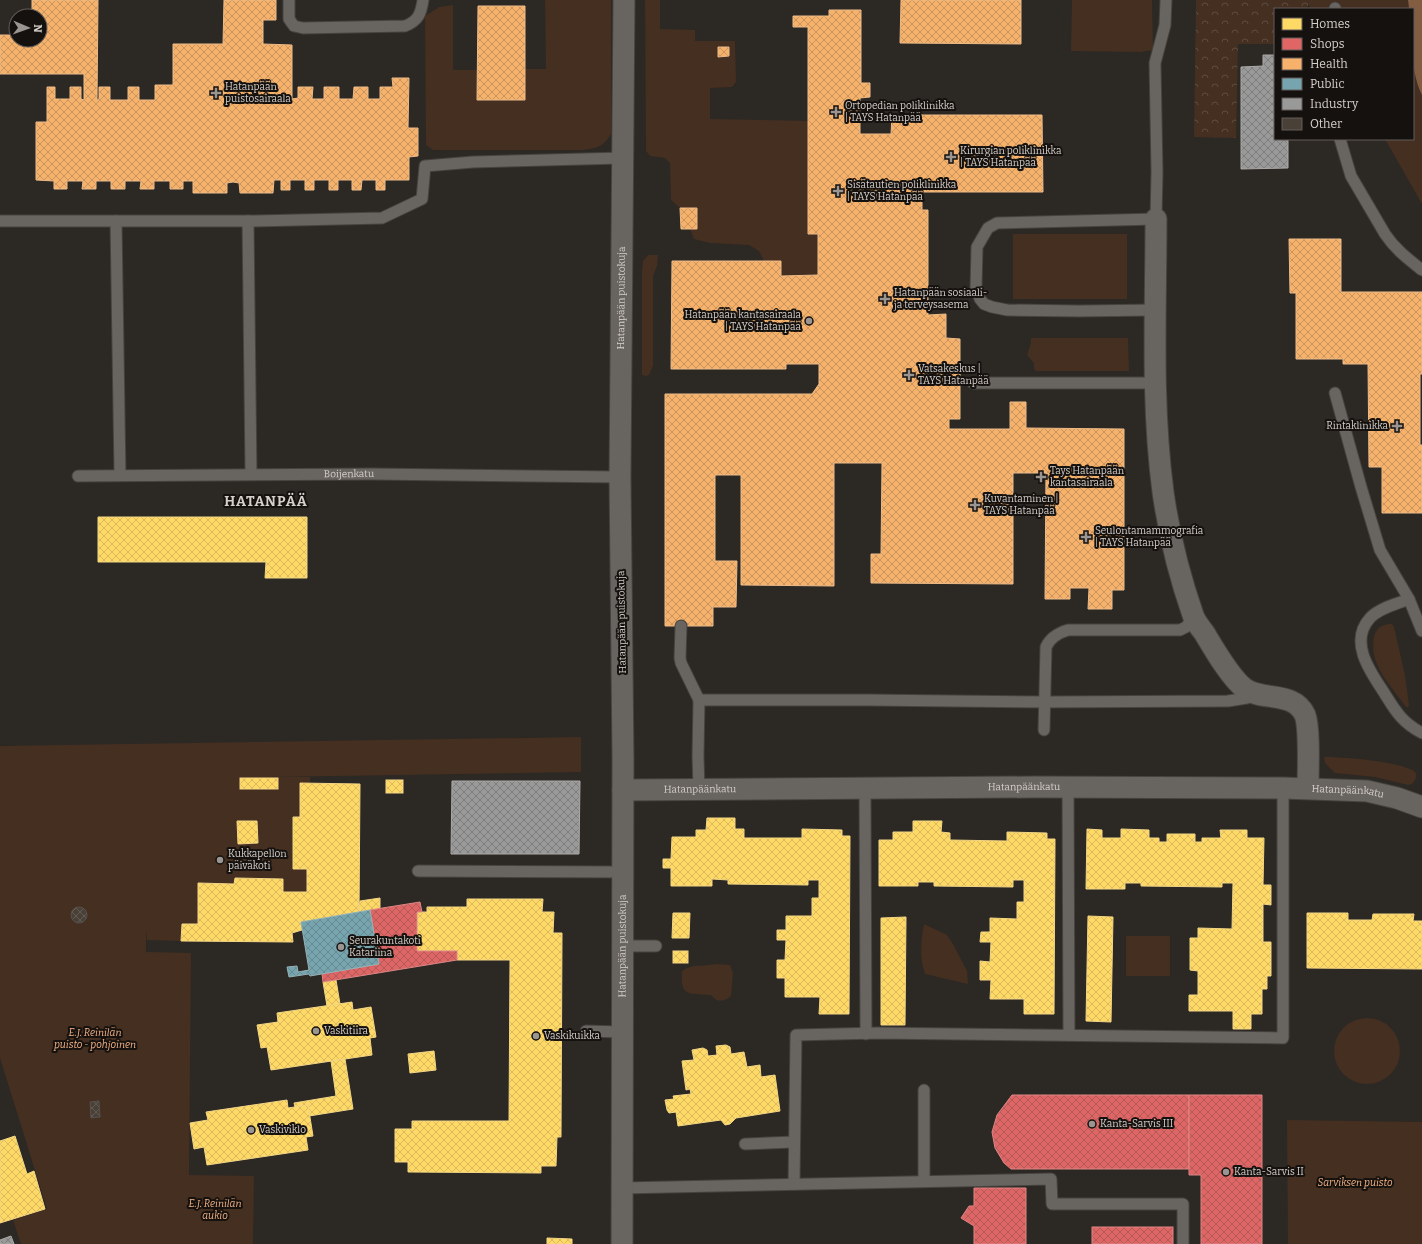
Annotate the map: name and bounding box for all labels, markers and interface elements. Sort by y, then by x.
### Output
north arrow [8,8,48,48]
legend [1274,8,1414,140]
text: Homes [1310,17,1350,31]
text: N [31,24,44,33]
text: Shops [1310,37,1345,51]
text: Health [1310,57,1348,71]
text: Public [1310,77,1345,91]
place label: Hatanpään puistosairaala [225,81,291,105]
marker: Hatanpään puistosairaala [210,87,222,99]
text: Industry [1310,97,1359,111]
place label: Ortopedian poliklinikka | TAYS Hatanpää [845,100,955,124]
marker: Ortopedian poliklinikka | TAYS Hatanpää [830,106,842,118]
text: Other [1310,117,1343,131]
place label: Kirurgian poliklinikka | TAYS Hatanpää [960,145,1062,169]
marker: Kirurgian poliklinikka | TAYS Hatanpää [945,151,957,163]
place label: Sisätautien poliklinikka | TAYS Hatanpää [847,179,957,203]
marker: Sisätautien poliklinikka | TAYS Hatanpää [832,185,844,197]
street label: Hatanpään puistokuja [615,246,628,350]
place label: Hatanpään sosiaali- ja terveysasema [893,287,987,311]
marker: Hatanpään sosiaali- ja terveysasema [879,293,891,305]
place label: Hatanpään kantasairaala | TAYS Hatanpää [685,309,802,333]
marker: Hatanpään kantasairaala | TAYS Hatanpää [804,316,814,326]
place label: Vatsakeskus | TAYS Hatanpää [918,363,989,387]
marker: Vatsakeskus | TAYS Hatanpää [903,369,915,381]
place label: Rintaklinikka [1326,420,1389,432]
marker: Rintaklinikka [1391,420,1403,432]
place label: Tays Hatanpään kantasairaala [1050,465,1125,489]
street label: Boijenkatu [324,468,374,480]
marker: Tays Hatanpään kantasairaala [1035,471,1047,483]
district label: HATANPÄÄ [224,492,308,510]
place label: Kuvantaminen | TAYS Hatanpää [984,493,1059,517]
marker: Kuvantaminen | TAYS Hatanpää [969,499,981,511]
place label: Seulontamammografia | TAYS Hatanpää [1095,525,1204,549]
marker: Seulontamammografia | TAYS Hatanpää [1080,531,1092,543]
street label: Hatanpään puistokuja [615,570,629,674]
street label: Hatanpäänkatu [988,781,1060,793]
street label: Hatanpäänkatu [664,783,736,796]
street label: Hatanpäänkatu [1311,783,1385,801]
place label: Kukkapellon päiväkoti [228,848,287,872]
marker: Kukkapellon päiväkoti [215,855,225,865]
street label: Hatanpään puistokuja [617,894,629,998]
place label: Seurakuntakoti Katariina [349,935,421,959]
marker: Seurakuntakoti Katariina [336,942,346,952]
place label: Vaskitiira [324,1025,369,1037]
marker: Vaskitiira [311,1026,321,1036]
park label: E.J. Reinilän puisto - pohjoinen [53,1027,136,1051]
place label: Vaskikuikka [544,1030,600,1042]
marker: Vaskikuikka [531,1031,541,1041]
place label: Kanta-Sarvis III [1100,1118,1174,1130]
marker: Kanta-Sarvis III [1087,1119,1097,1129]
place label: Vaskiviklo [259,1124,306,1136]
marker: Vaskiviklo [246,1125,256,1135]
place label: Kanta-Sarvis II [1234,1166,1304,1178]
marker: Kanta-Sarvis II [1221,1167,1231,1177]
park label: Sarviksen puisto [1317,1177,1393,1189]
park label: E.J. Reinilän aukio [189,1198,241,1222]

